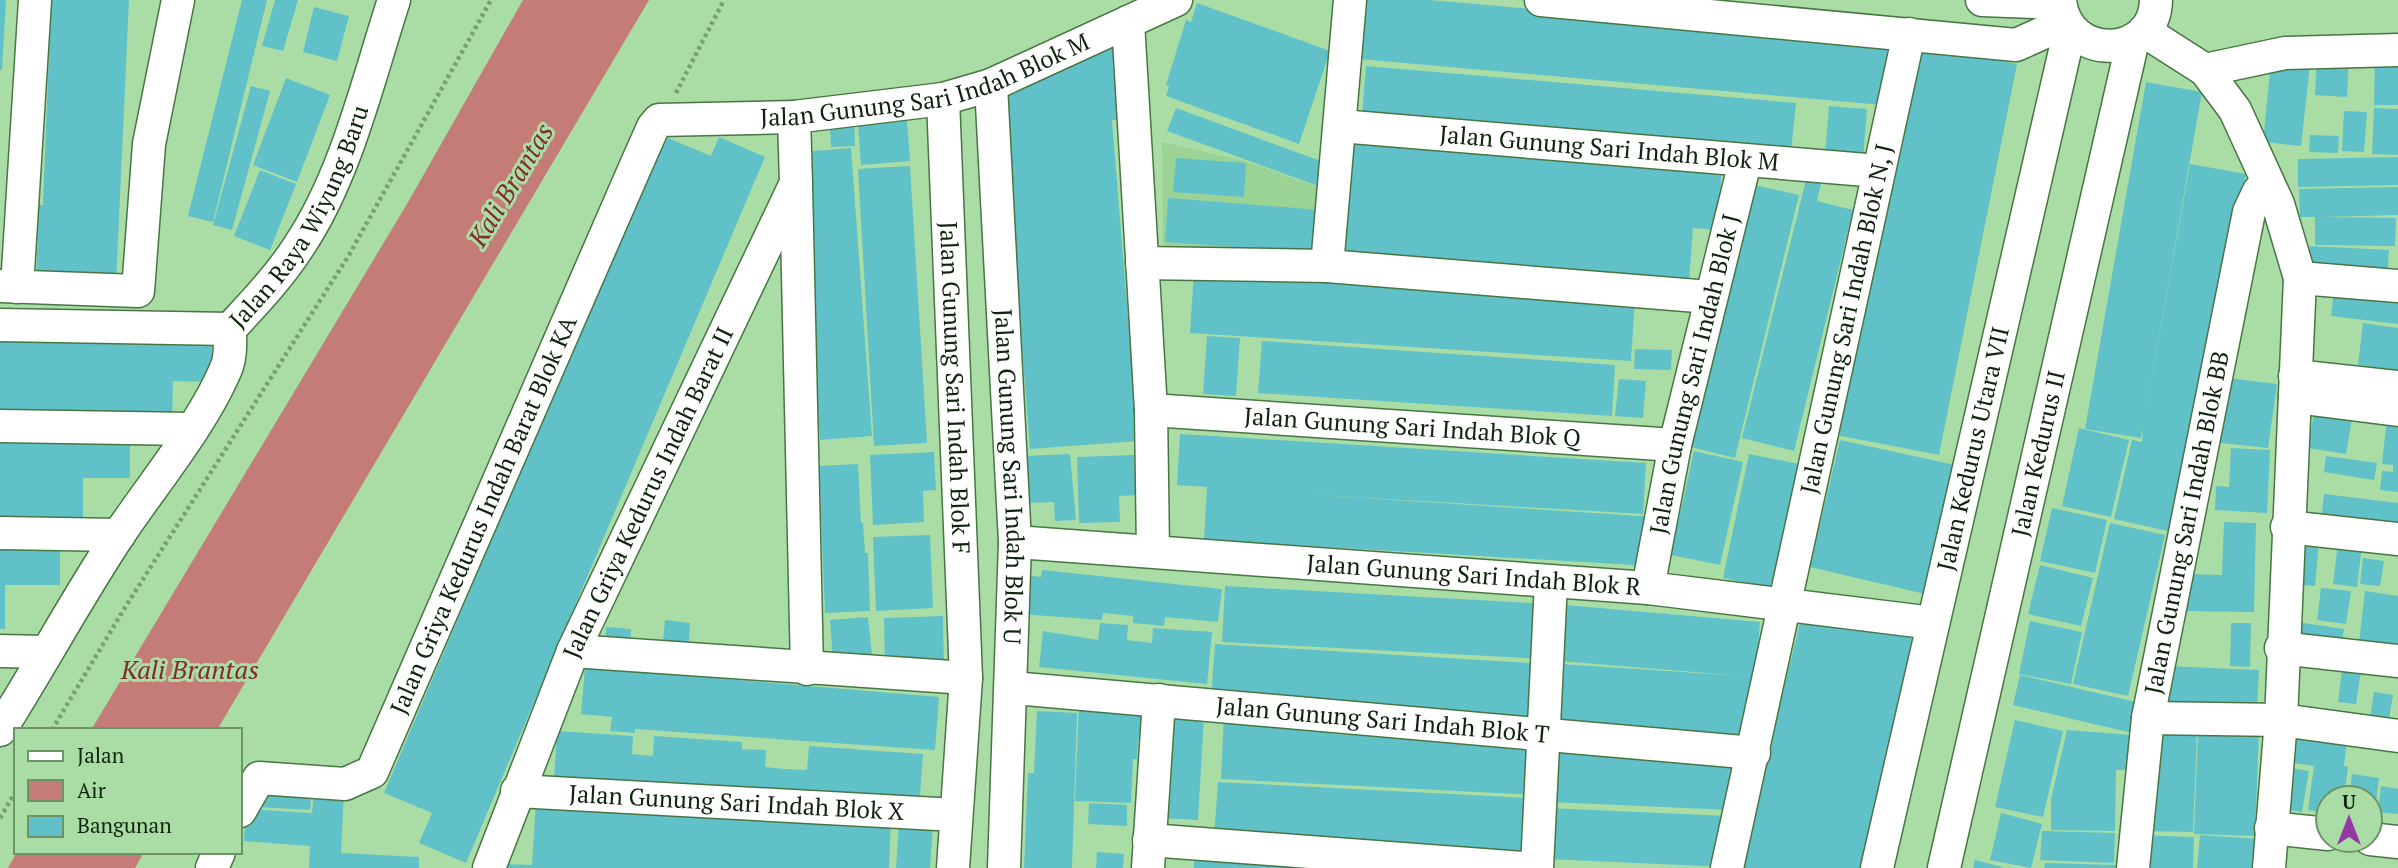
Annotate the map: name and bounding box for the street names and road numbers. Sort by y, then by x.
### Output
street label: Jalan Gunung Sari Indah Blok M [760,25,1094,133]
street label: Jalan Raya Wiyung Baru [222,101,376,335]
street label: Jalan Gunung Sari Indah Blok M [1438,117,1780,178]
street label: Jalan Gunung Sari Indah Blok N, J [1792,141,1900,497]
street label: Jalan Gunung Sari Indah Blok J [1642,210,1747,537]
street label: Jalan Gunung Sari Indah Blok F [933,221,978,555]
street label: Jalan Gunung Sari Indah Blok U [988,308,1032,645]
street label: Jalan Griya Kedurus Indah Barat Blok KA [382,310,584,719]
street label: Jalan Griya Kedurus Indah Barat II [555,321,740,662]
street label: Jalan Kedurus Utara VII [1929,324,2016,574]
street label: Jalan Gunung Sari Indah Blok BB [2136,348,2236,697]
street label: Jalan Kedurus II [2003,367,2072,540]
street label: Jalan Gunung Sari Indah Blok Q [1243,399,1583,454]
street label: Jalan Gunung Sari Indah Blok R [1306,546,1643,602]
street label: Jalan Gunung Sari Indah Blok T [1215,689,1551,750]
street label: Jalan Gunung Sari Indah Blok X [568,777,905,827]

